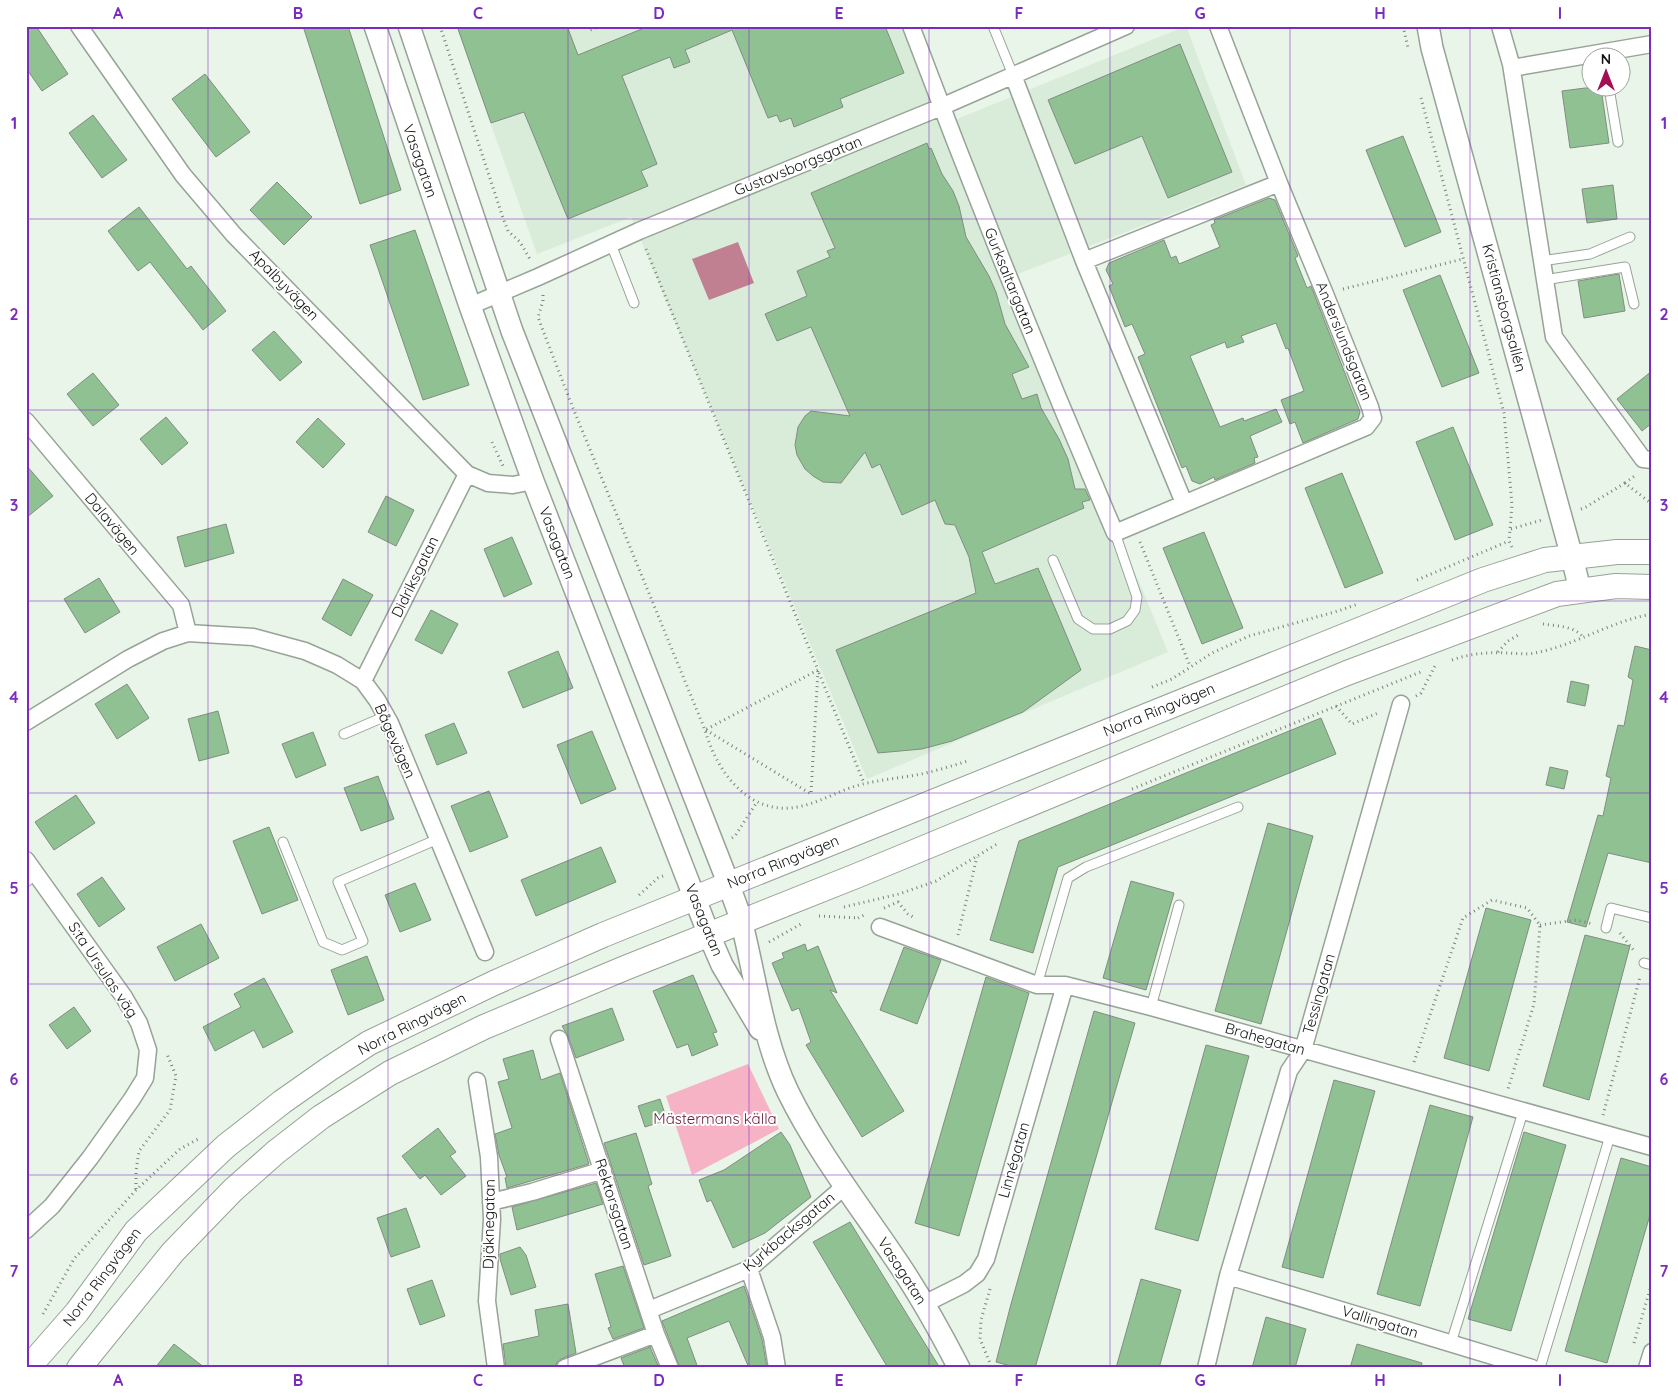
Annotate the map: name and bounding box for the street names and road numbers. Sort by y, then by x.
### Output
street label: Vasagatan [399,122,442,200]
street label: Gustavsborgsgatan [731,131,864,200]
street label: Gurksaltargatan [980,225,1040,337]
street label: Kristiansborgsallén [1478,242,1531,374]
street label: Apalbyvägen [246,245,323,324]
street label: Anderslundsgatan [1312,279,1377,403]
street label: Dalavägen [81,489,144,559]
street label: Vasagatan [535,504,580,582]
street label: Didriksgatan [387,533,442,621]
street label: Norra Ringvägen [1100,678,1218,741]
street label: Bågevägen [371,701,420,781]
street label: Norra Ringvägen [724,830,842,893]
street label: Vasagatan [681,881,728,959]
street label: S:ta Ursulas väg [64,918,142,1021]
street label: Tessingatan [1298,951,1339,1036]
street label: Norra Ringvägen [354,988,469,1059]
street label: Brahegatan [1223,1018,1307,1059]
street label: Linnégatan [994,1120,1033,1200]
street label: Rektorsgatan [591,1156,638,1252]
street label: Djäknegatan [478,1179,499,1269]
street label: Kyrkbacksgatan [739,1188,839,1276]
street label: Norra Ringvägen [58,1223,145,1330]
street label: Vasagatan [874,1234,931,1308]
street label: Vallingatan [1340,1301,1421,1342]

